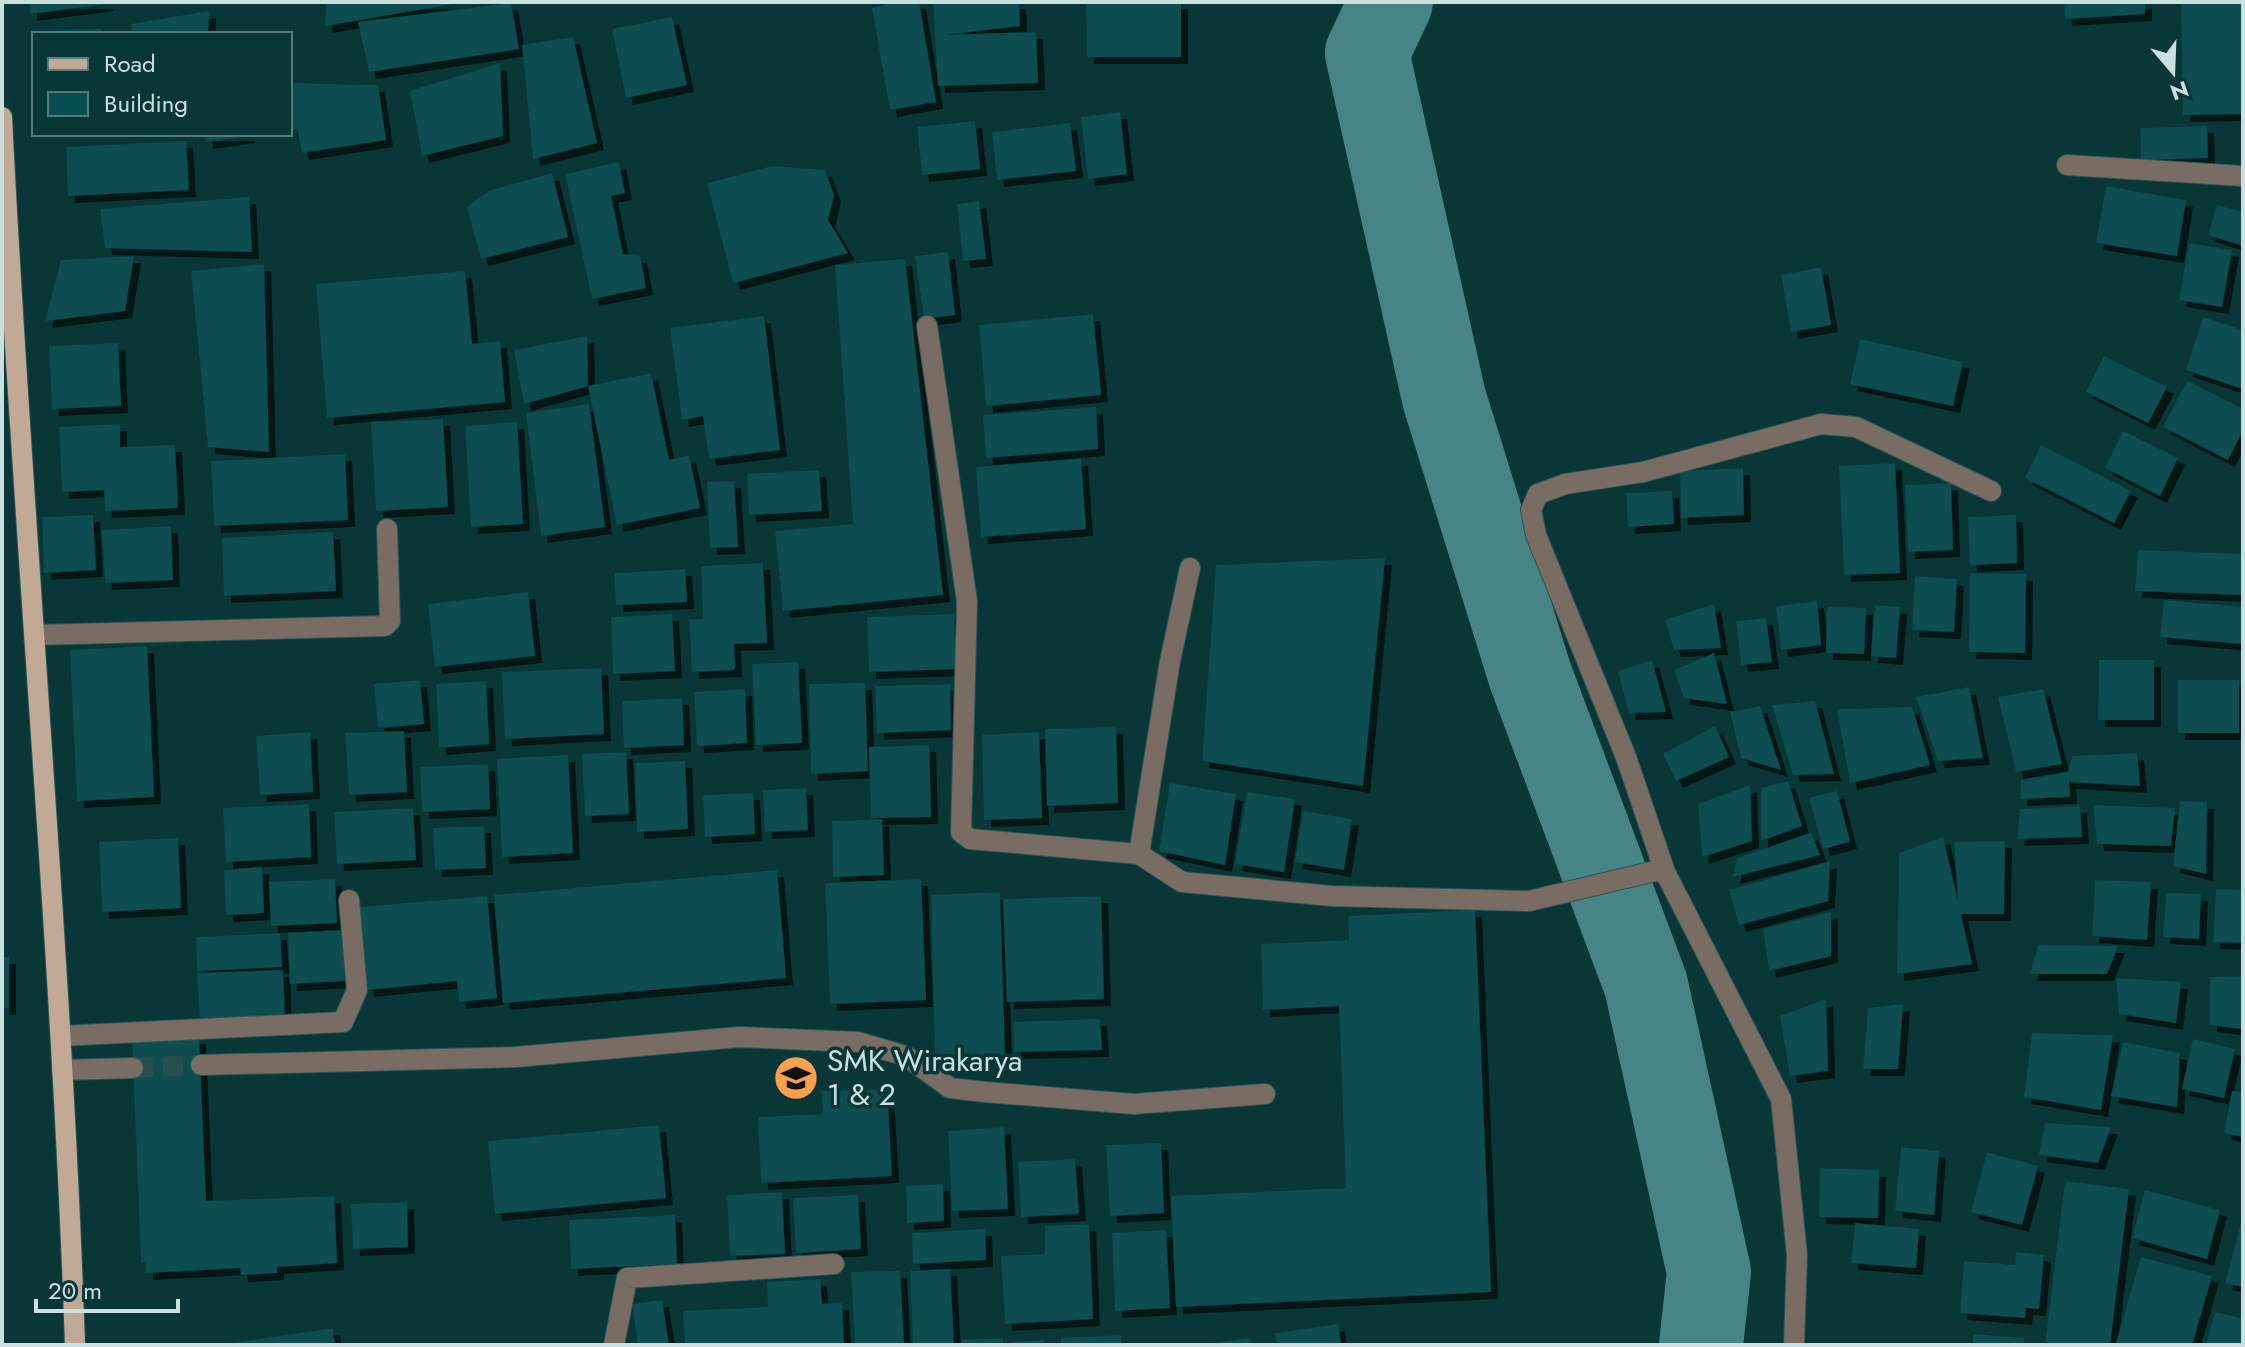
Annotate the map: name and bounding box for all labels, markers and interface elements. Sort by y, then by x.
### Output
legend [32,32,292,136]
north arrow [2133,32,2213,112]
text: Road [104,46,156,81]
text: N [2166,73,2193,109]
text: Building [104,86,188,121]
place label: SMK Wirakarya 1 & 2 [827,1039,1022,1116]
school or university icon: SMK Wirakarya 1 & 2 [772,1054,820,1102]
scale bar [36,1263,178,1313]
text: 20 m [48,1273,102,1308]

